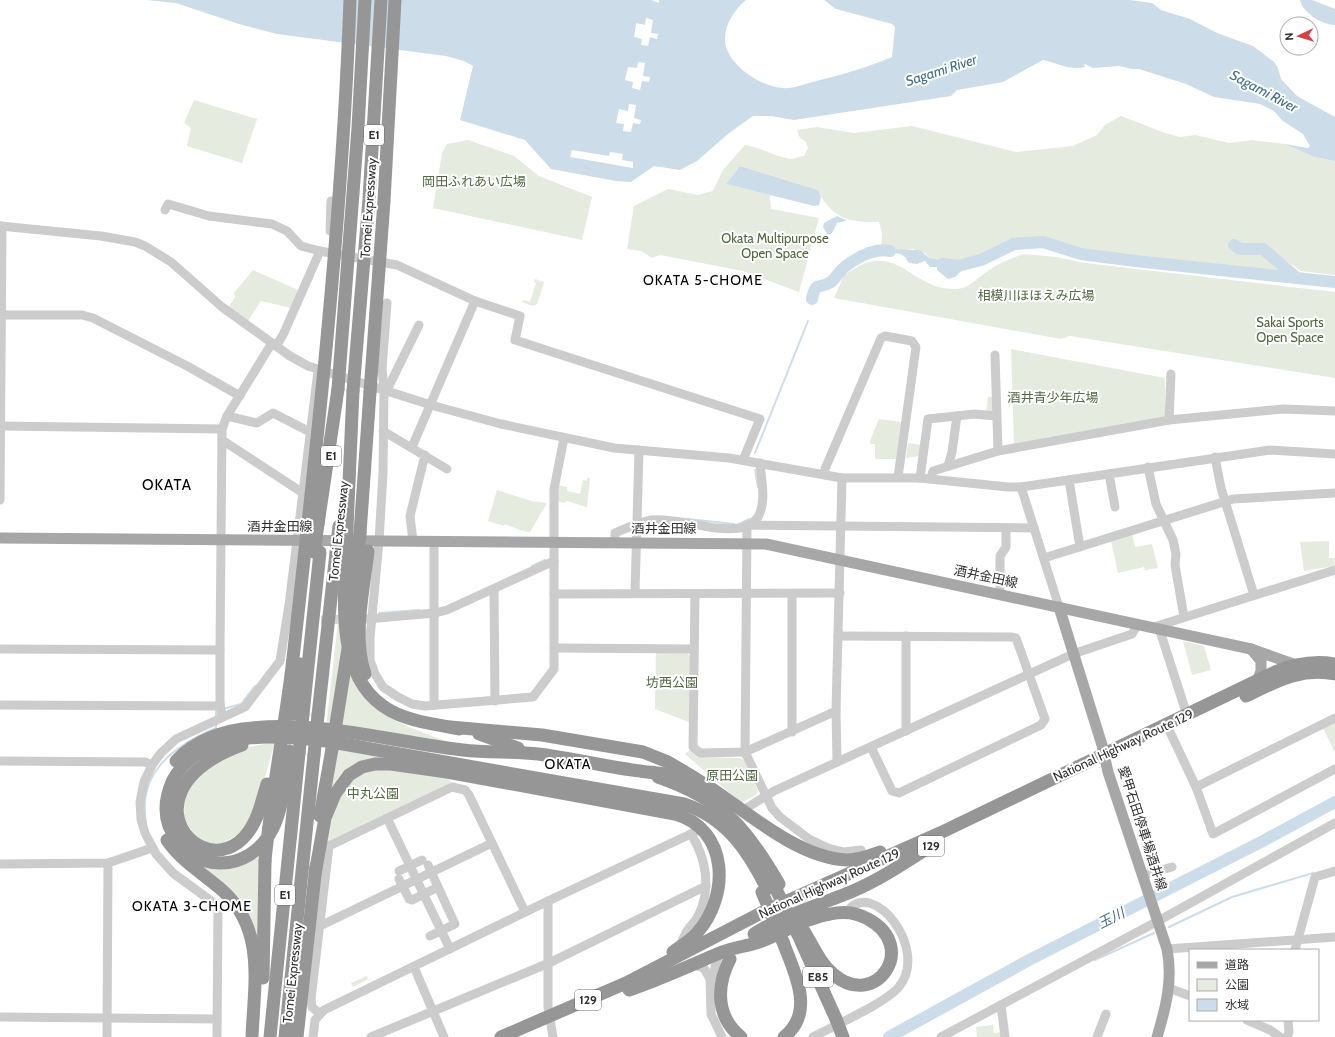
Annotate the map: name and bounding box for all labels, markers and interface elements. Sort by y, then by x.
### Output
north arrow [1279,16,1319,56]
text: N [1282,32,1296,41]
water label: Sagami River [903,50,980,90]
water label: Sagami River [1227,66,1301,117]
road number: E1 [364,125,384,145]
street label: Tomei Expressway [357,157,380,259]
park label: 岡田ふれあい広場 [422,173,526,189]
park label: Okata Multipurpose Open Space [721,230,829,261]
district label: OKATA 5-CHOME [643,271,763,289]
park label: 相模川ほほえみ広場 [977,287,1095,303]
park label: Sakai Sports Open Space [1256,314,1324,345]
park label: 酒井青少年広場 [1007,389,1099,405]
road number: E1 [321,446,341,466]
district label: OKATA [142,476,192,494]
street label: Tomei Expressway [325,480,351,582]
street label: 酒井金田線 [247,518,313,534]
street label: 酒井金田線 [631,520,697,536]
street label: 酒井金田線 [953,561,1019,591]
park label: 坊西公園 [646,674,698,690]
street label: National Highway Route 129 [1050,705,1196,785]
district label: OKATA [545,755,591,773]
street label: 愛甲石田停車場酒井線 [1115,764,1171,892]
park label: 原田公園 [706,767,758,783]
park label: 中丸公園 [347,785,399,801]
road number: 129 [918,836,944,856]
street label: National Highway Route 129 [756,845,902,921]
road number: E1 [275,885,295,905]
district label: OKATA 3-CHOME [132,897,252,915]
water label: 玉川 [1094,903,1129,932]
street label: Tomei Expressway [279,922,305,1024]
legend [1189,949,1319,1021]
text: 道路 [1225,957,1249,972]
road number: E85 [803,967,833,987]
text: 公園 [1225,977,1249,992]
road number: 129 [575,990,601,1010]
text: 水域 [1225,997,1249,1012]

